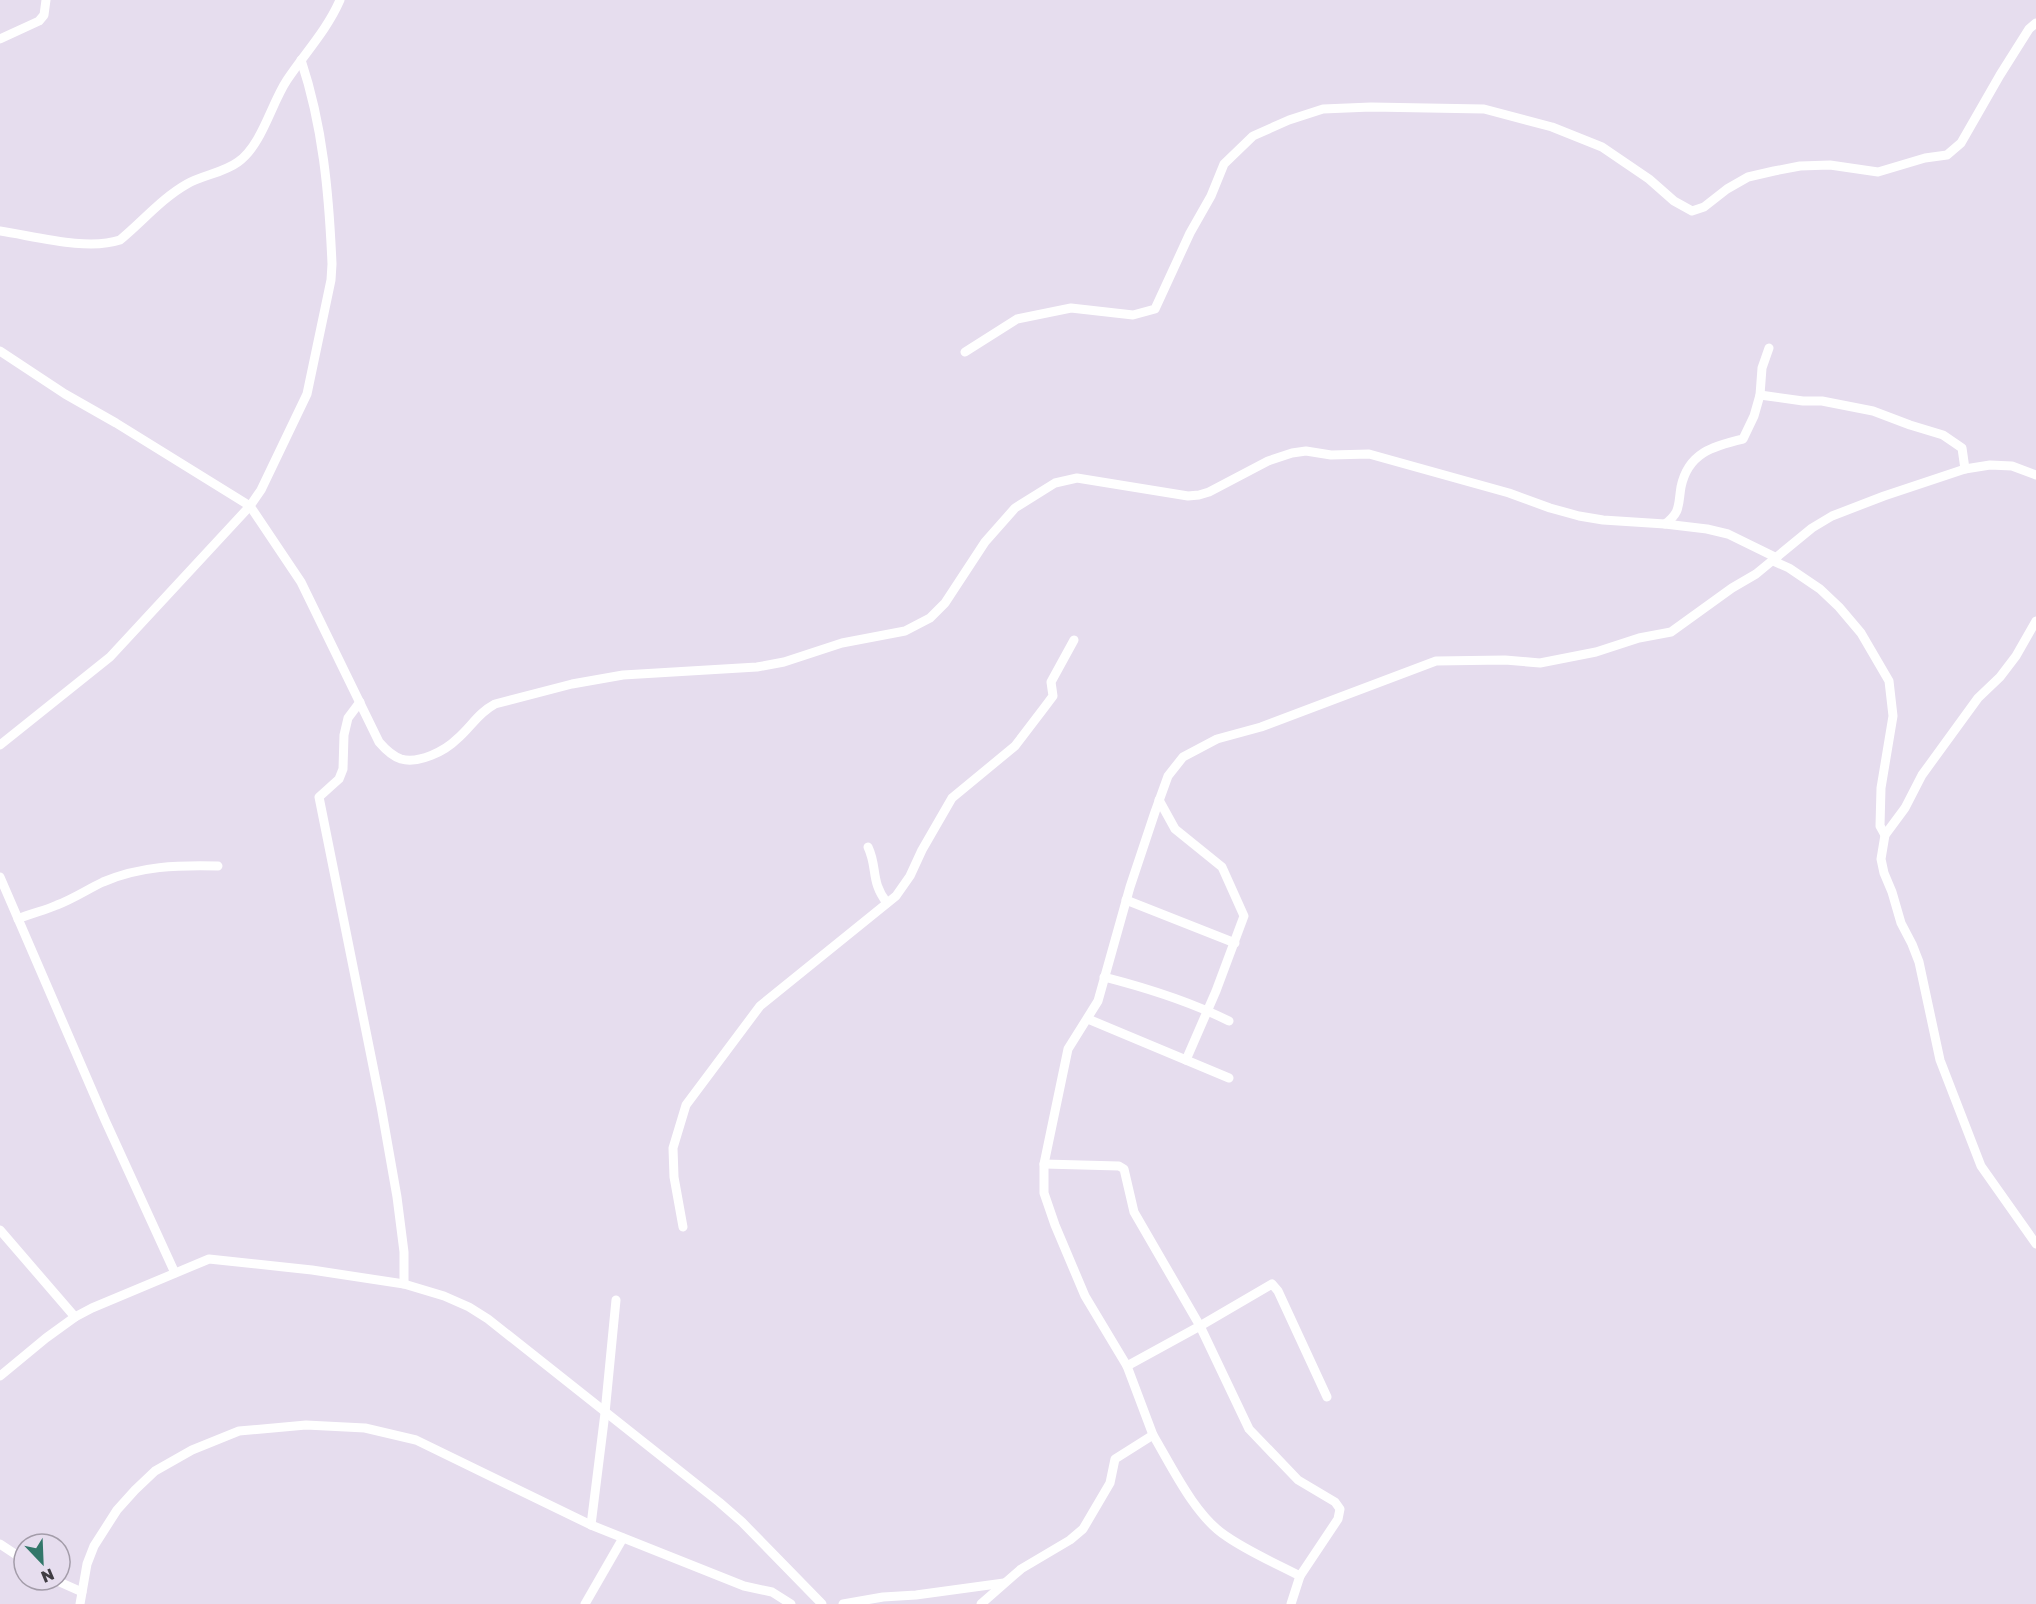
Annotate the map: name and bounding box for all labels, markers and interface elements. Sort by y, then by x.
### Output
north arrow [12,1532,72,1592]
text: N [38,1564,57,1587]

